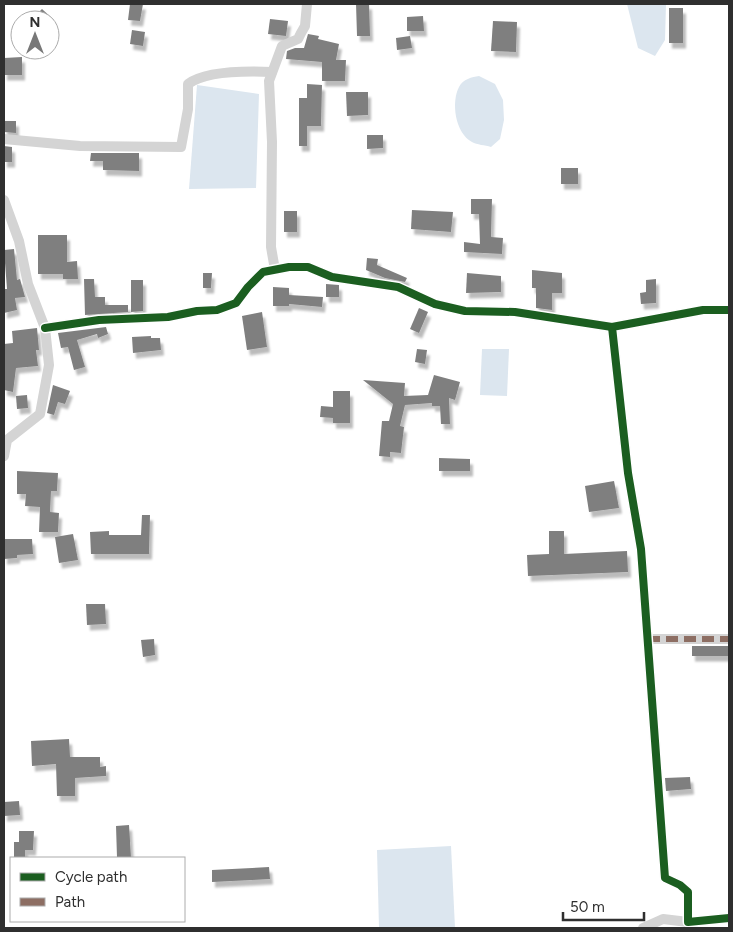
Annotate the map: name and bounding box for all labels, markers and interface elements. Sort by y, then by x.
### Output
north arrow [10,10,60,60]
text: N [30,14,40,31]
legend [10,857,185,922]
text: Cycle path [55,868,127,886]
scale bar [563,890,644,922]
text: Path [55,893,85,911]
text: 50 m [570,898,605,916]

